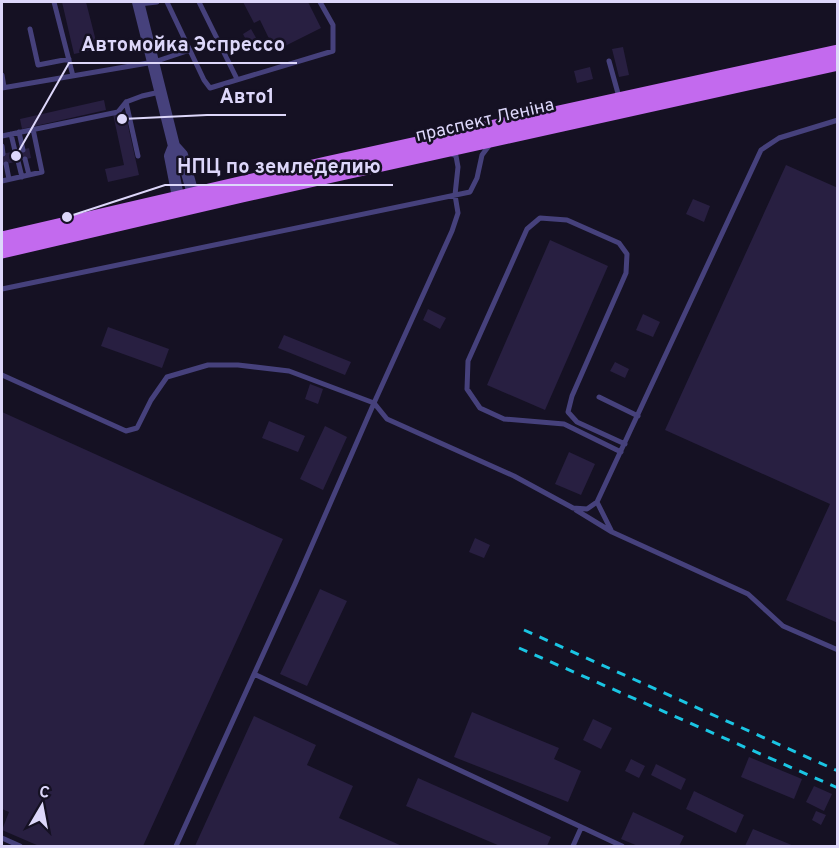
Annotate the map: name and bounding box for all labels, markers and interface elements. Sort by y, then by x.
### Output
callout: Автомойка Эспрессо [69,25,297,63]
text: Автомойка Эспрессо [81,33,285,59]
callout: Авто1 [207,77,286,115]
text: Авто1 [219,85,275,111]
street label: праспект Леніна [413,94,557,148]
callout: НПЦ по земледелию [165,147,393,185]
text: НПЦ по земледелию [177,155,381,181]
north arrow [12,776,72,836]
text: С [37,782,51,804]

